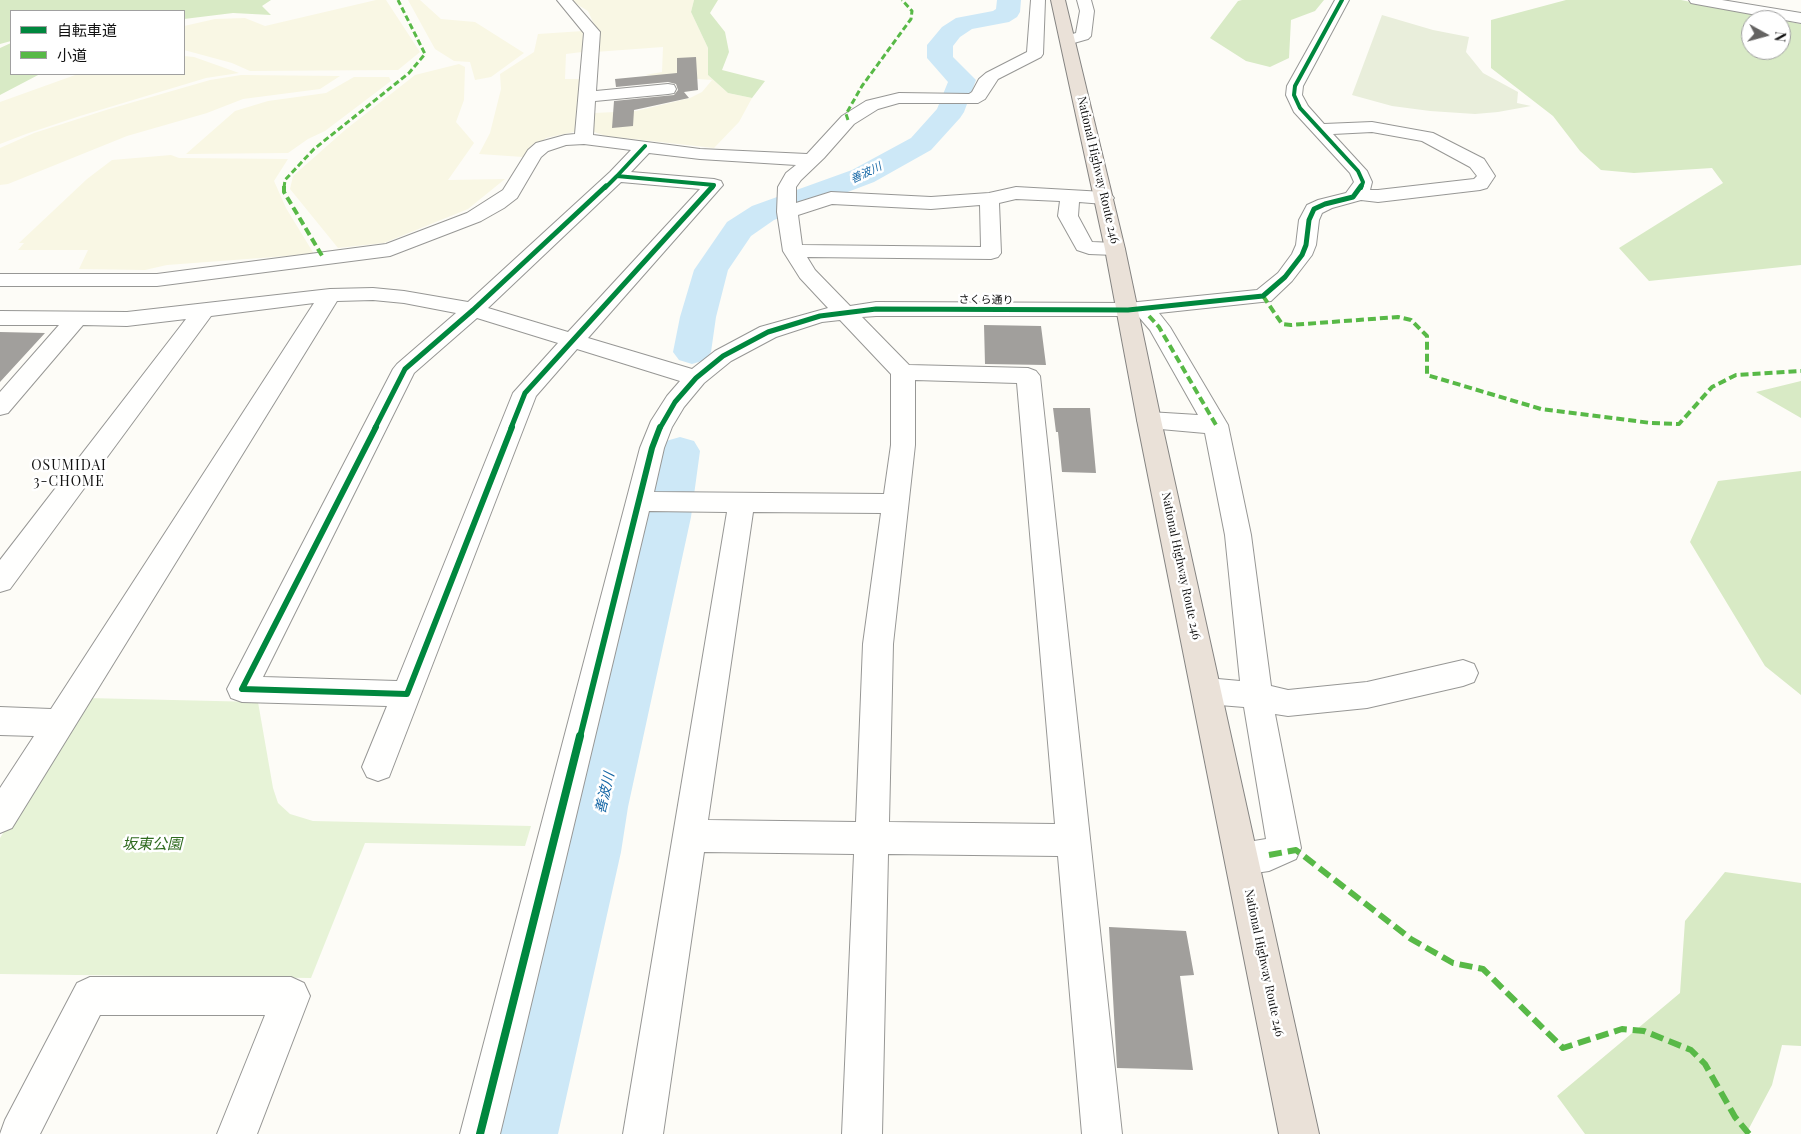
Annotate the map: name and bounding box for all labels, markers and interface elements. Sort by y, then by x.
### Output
legend [10,10,185,75]
north arrow [1741,10,1791,60]
text: 自転車道 [57,20,117,40]
text: N [1770,31,1790,43]
text: 小道 [57,45,87,65]
street label: National Highway Route 246 [1074,95,1122,245]
water label: 善波川 [848,160,884,186]
street label: さくら通り [958,293,1014,307]
district label: OSUMIDAI 3-CHOME [30,458,108,491]
street label: National Highway Route 246 [1158,491,1204,641]
water label: 善波川 [592,771,618,815]
park label: 坂東公園 [122,835,182,853]
street label: National Highway Route 246 [1241,888,1287,1038]

